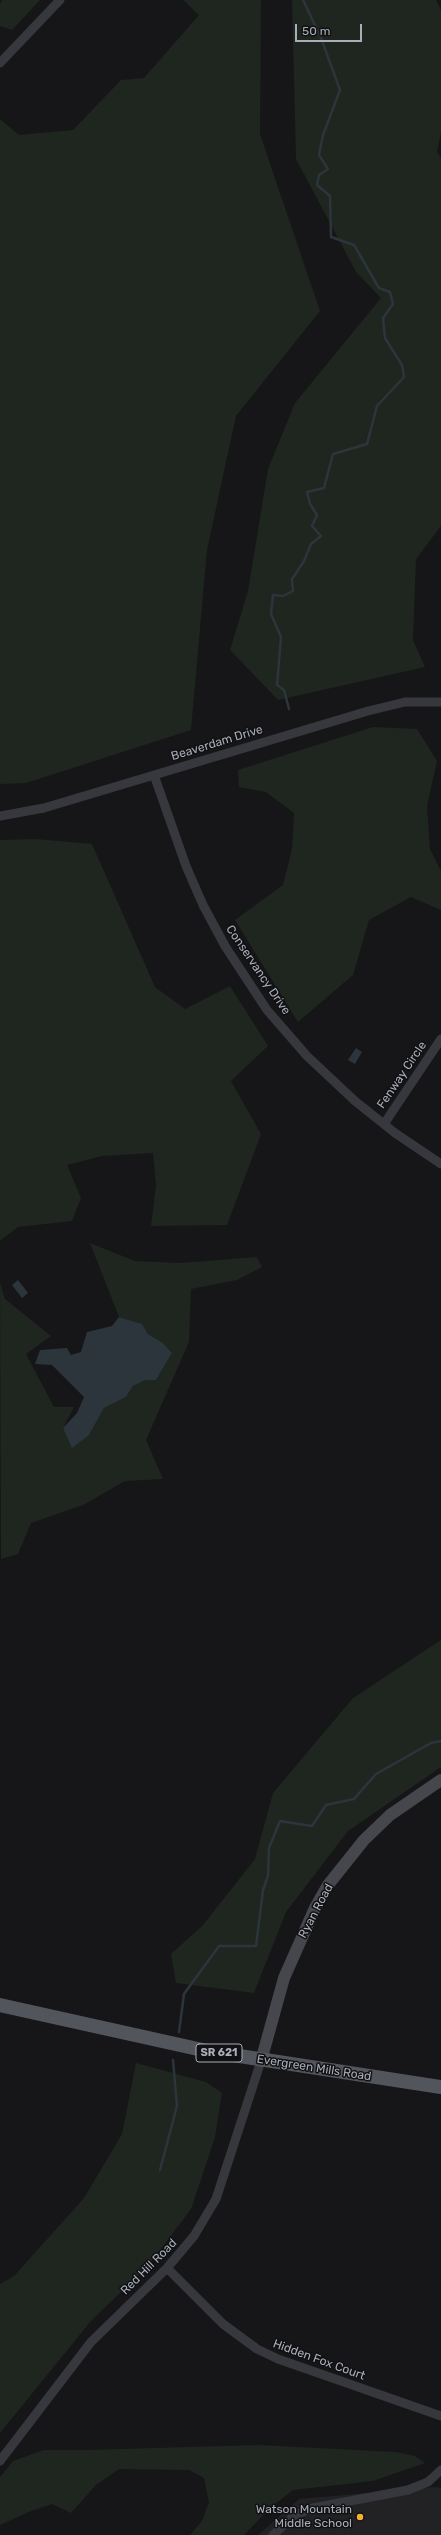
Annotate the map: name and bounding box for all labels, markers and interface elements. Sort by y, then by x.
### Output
scale bar [297,16,364,42]
text: 50 m [302,24,330,38]
street label: Beaverdam Drive [169,722,265,764]
street label: Conservancy Drive [223,923,293,1017]
street label: Fenway Circle [374,1039,430,1111]
street label: Ryan Road [296,1881,336,1941]
road number: SR 621 [196,2044,242,2062]
street label: Evergreen Mills Road [256,2052,372,2084]
street label: Red Hill Road [118,2236,180,2298]
street label: Hidden Fox Court [271,2337,367,2383]
place label: Watson Mountain Middle School [256,2503,352,2531]
marker: Watson Mountain Middle School [355,2512,365,2522]

